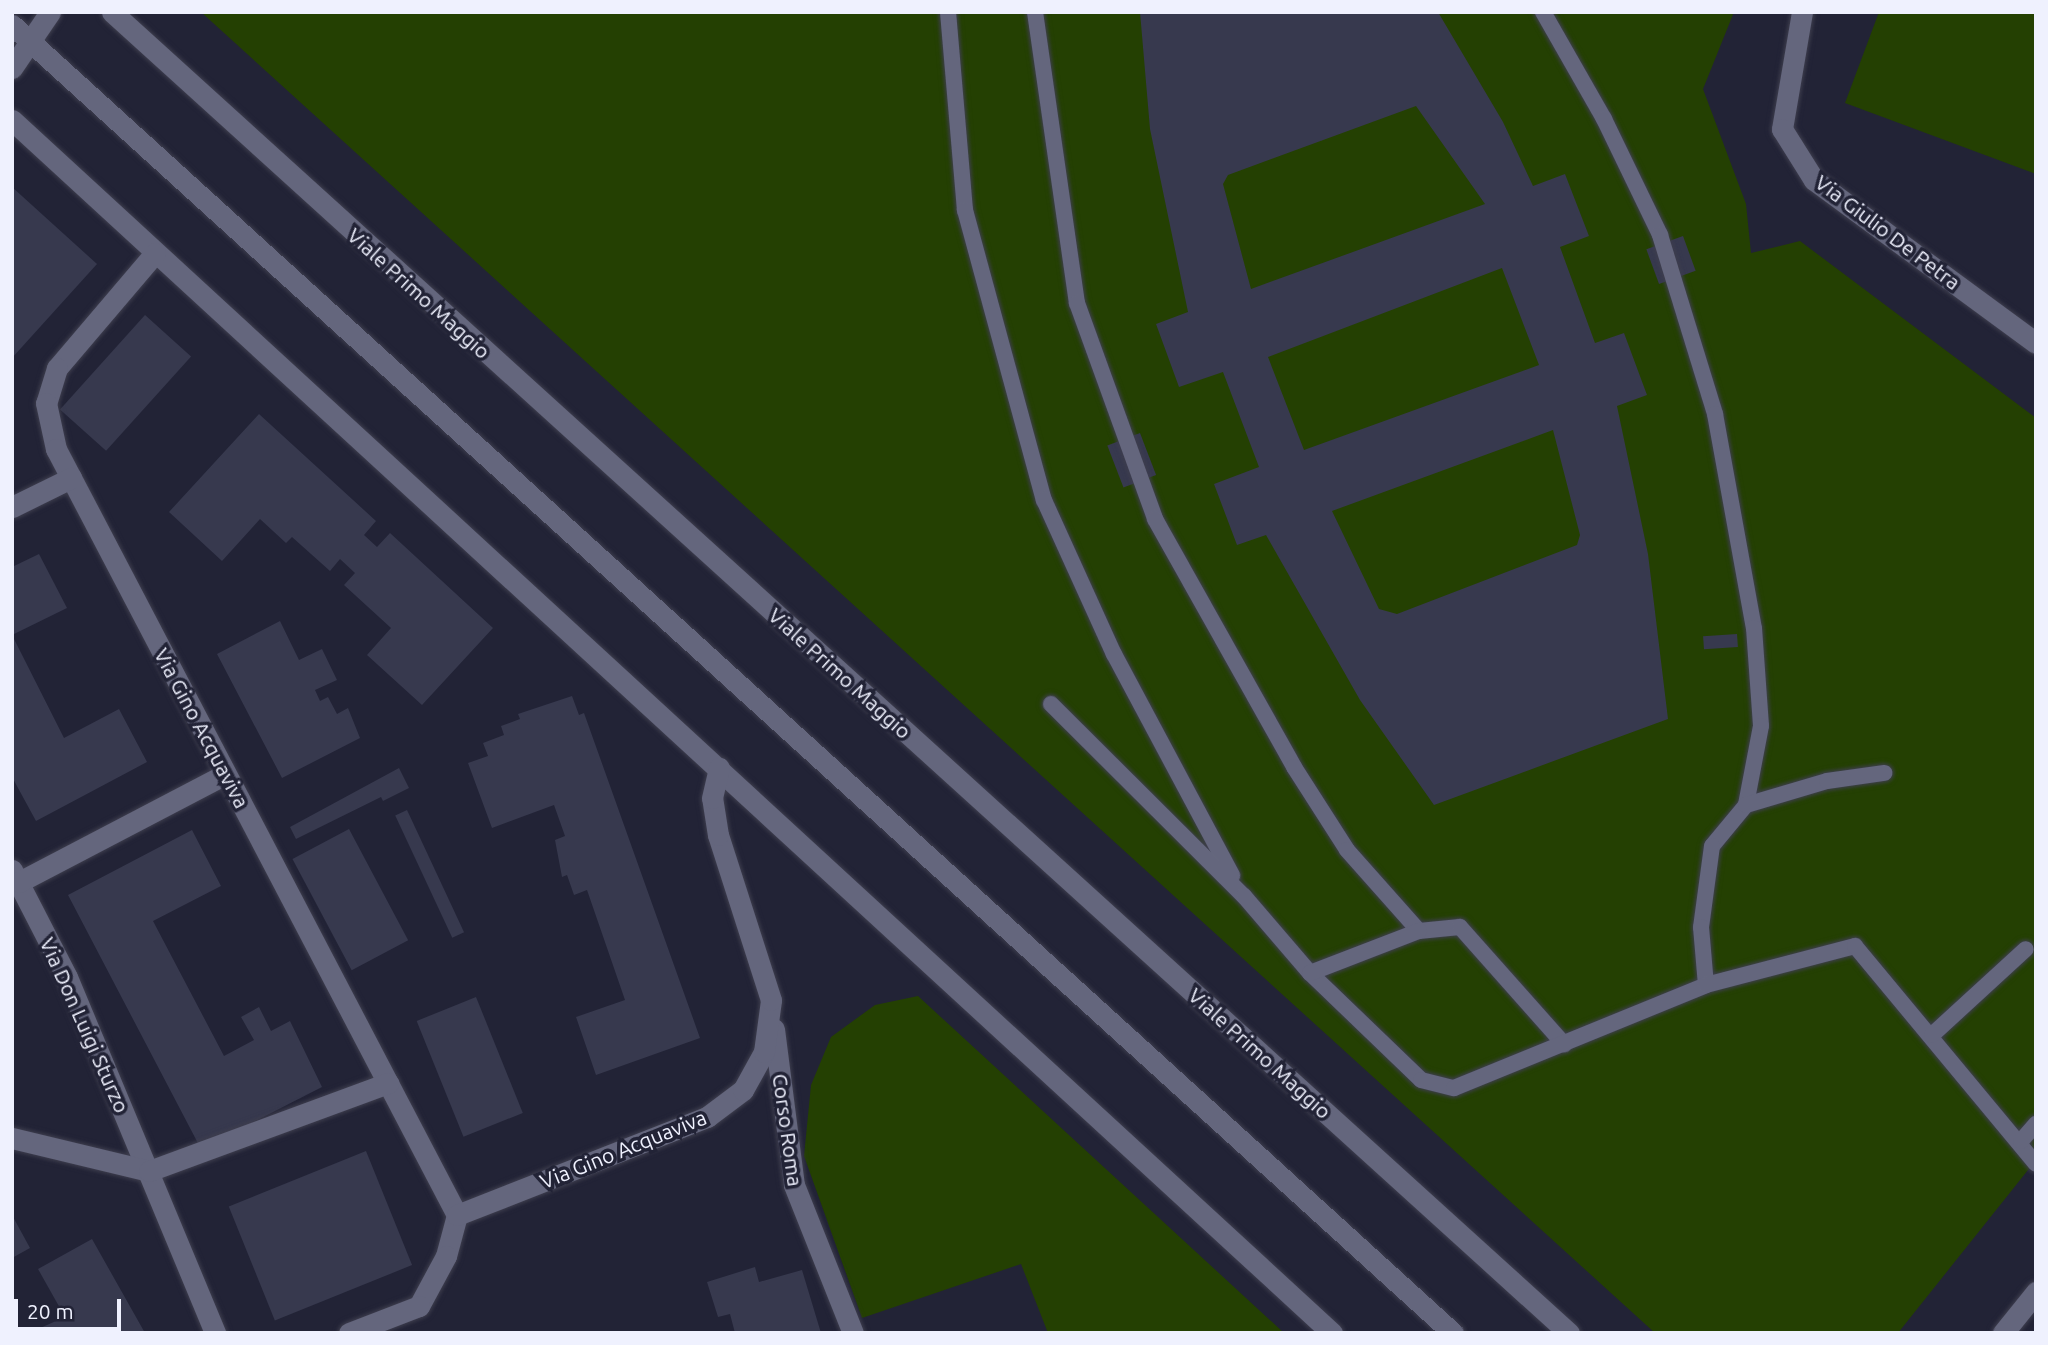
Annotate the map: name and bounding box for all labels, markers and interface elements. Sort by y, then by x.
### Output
street label: Via Giulio De Petra [1810,169,1966,295]
street label: Viale Primo Maggio [342,222,496,364]
street label: Viale Primo Maggio [763,602,917,744]
street label: Via Gino Acquaviva [149,644,255,812]
street label: Via Don Luigi Sturzo [35,933,135,1117]
street label: Viale Primo Maggio [1183,982,1337,1124]
street label: Corso Roma [768,1072,808,1188]
street label: Via Gino Acquaviva [536,1104,710,1194]
scale bar [18,1286,124,1330]
text: 20 m [27,1299,74,1323]

